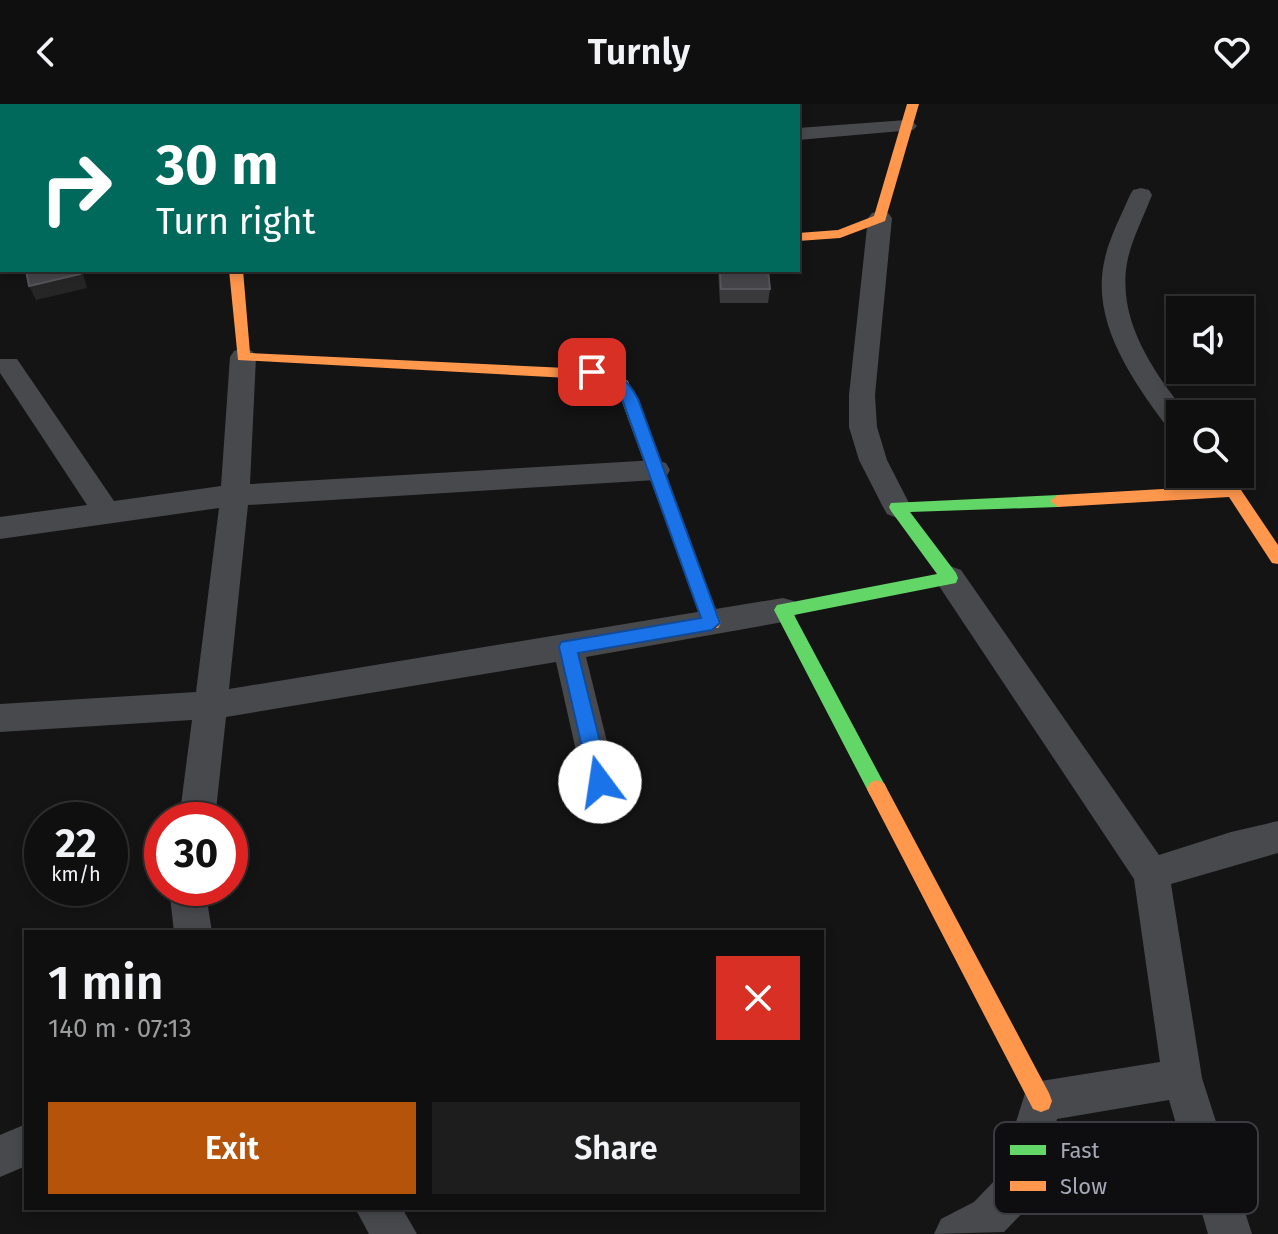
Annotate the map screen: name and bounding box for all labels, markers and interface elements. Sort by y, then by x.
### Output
icon: back [24,30,68,74]
text: Turnly [588,30,690,74]
icon: heart [1210,30,1254,74]
text: 30 m [156,132,278,199]
icon: right [24,136,128,240]
text: Turn right [156,200,316,244]
map controls [1166,296,1254,488]
button: sound [1166,296,1254,384]
pin [558,338,626,406]
icon: arrive [570,350,614,394]
button: search [1166,400,1254,488]
position arrow [558,740,642,824]
speed limit sign: 30 [144,802,248,906]
text: 22 [55,820,97,868]
text: km/h [51,862,101,886]
text: 1 min [48,954,164,1012]
button: close [716,956,800,1040]
text: 140 m · 07:13 [48,1013,192,1044]
button: Exit [48,1102,416,1194]
button: Share [432,1102,800,1194]
legend [994,1122,1258,1214]
text: Fast [1060,1137,1100,1164]
text: Slow [1060,1173,1107,1200]

